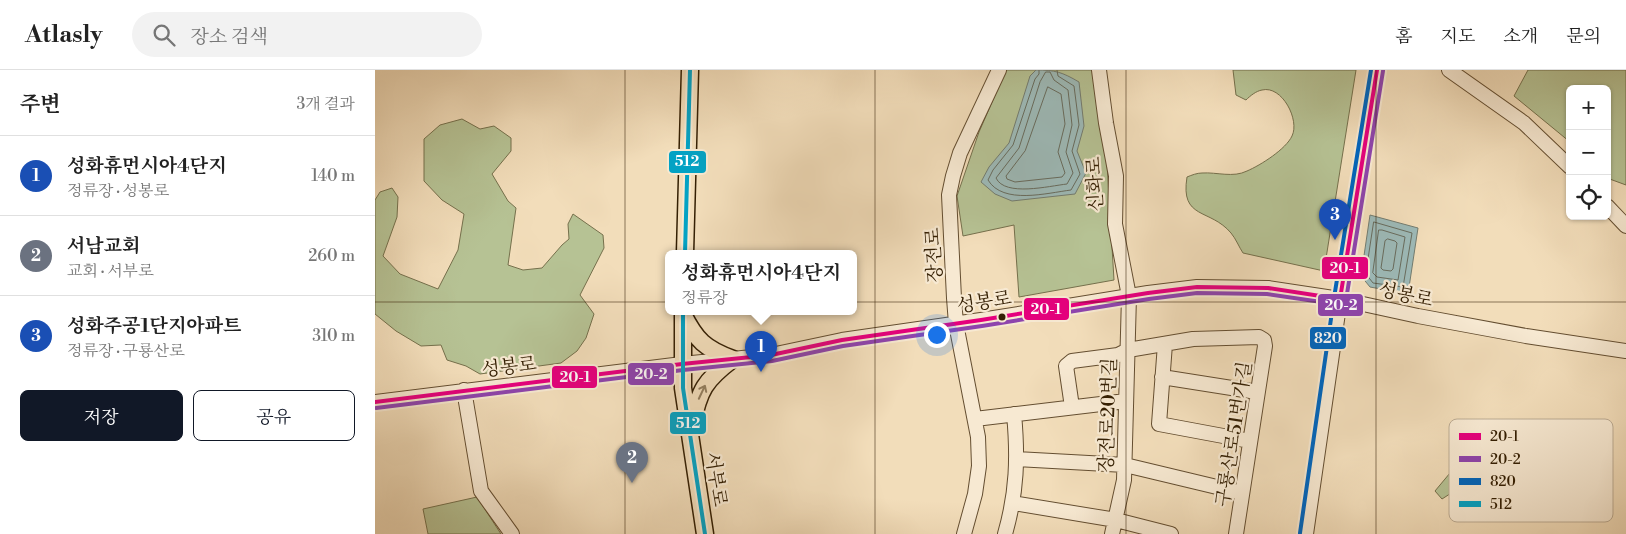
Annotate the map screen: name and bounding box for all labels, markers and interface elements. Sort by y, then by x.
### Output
search box [132,12,482,57]
text: Atlasly [25,20,102,50]
icon: search [150,21,178,49]
text: 장소 검색 [190,25,268,49]
text: 홈 [1395,25,1413,48]
text: 지도 [1441,25,1475,48]
text: 소개 [1503,25,1538,48]
text: 문의 [1566,25,1601,48]
map controls [1566,85,1611,220]
button: + [1566,85,1611,130]
text: 주변 [20,92,61,118]
text: 3개 결과 [297,94,355,114]
button: − [1566,130,1611,175]
line badge: 512 [668,150,707,174]
text: 512 [675,153,699,171]
text: 성화휴먼시아4단지 [67,154,227,178]
street label: 신화로 [1082,156,1108,212]
text: 1 [32,166,40,186]
text: 140 m [311,166,355,186]
button: locate [1566,175,1611,220]
text: 정류장 · 성봉로 [67,181,169,201]
pin: 3 [1319,199,1351,240]
street label: 장전로 [921,227,947,283]
text: 서남교회 [67,234,140,258]
text: 2 [31,246,41,266]
text: 260 m [308,246,355,266]
popup [665,250,857,315]
line badge: 20-1 [1321,256,1369,280]
text: 20-1 [1329,260,1361,278]
text: 교회 · 서부로 [67,261,154,281]
text: 성화휴먼시아4단지 [681,261,841,285]
street label: 성봉로 [1376,278,1435,312]
street label: 성봉로 [955,286,1013,318]
text: 정류장 [681,288,728,308]
line badge: 20-2 [1317,293,1364,317]
line badge: 20-1 [1023,297,1070,321]
text: 20-2 [1324,297,1358,315]
text: 20-1 [1030,301,1062,319]
unlabelled marker [997,312,1007,322]
text: 성화주공1단지아파트 [67,314,241,338]
your location [924,322,950,348]
text: 3 [31,326,41,346]
text: 310 m [312,326,355,346]
line badge: 820 [1309,326,1347,350]
text: 820 [1314,330,1342,348]
pin: 1 [745,331,777,372]
text: 정류장 · 구룡산로 [67,341,184,361]
street label: 성봉로 [480,352,538,382]
street label: 장전로20번길 [1094,357,1122,473]
street label: 구룡산로51번가길 [1211,360,1257,509]
line badge: 20-2 [627,362,675,386]
line badge: 20-1 [551,365,598,389]
text: 20-2 [634,366,668,384]
text: 20-1 [559,369,591,387]
one-way arrow [698,385,707,400]
button: 저장 [20,390,183,441]
button: 공유 [193,390,355,441]
line badge: 512 [669,411,707,435]
text: 512 [676,415,700,433]
legend [1449,419,1613,522]
text: 20-1 [1490,428,1519,446]
pin: 2 [616,442,648,483]
street label: 서부로 [700,450,732,508]
text: 20-2 [1490,451,1521,469]
text: 820 [1490,473,1516,491]
text: 512 [1490,496,1512,514]

